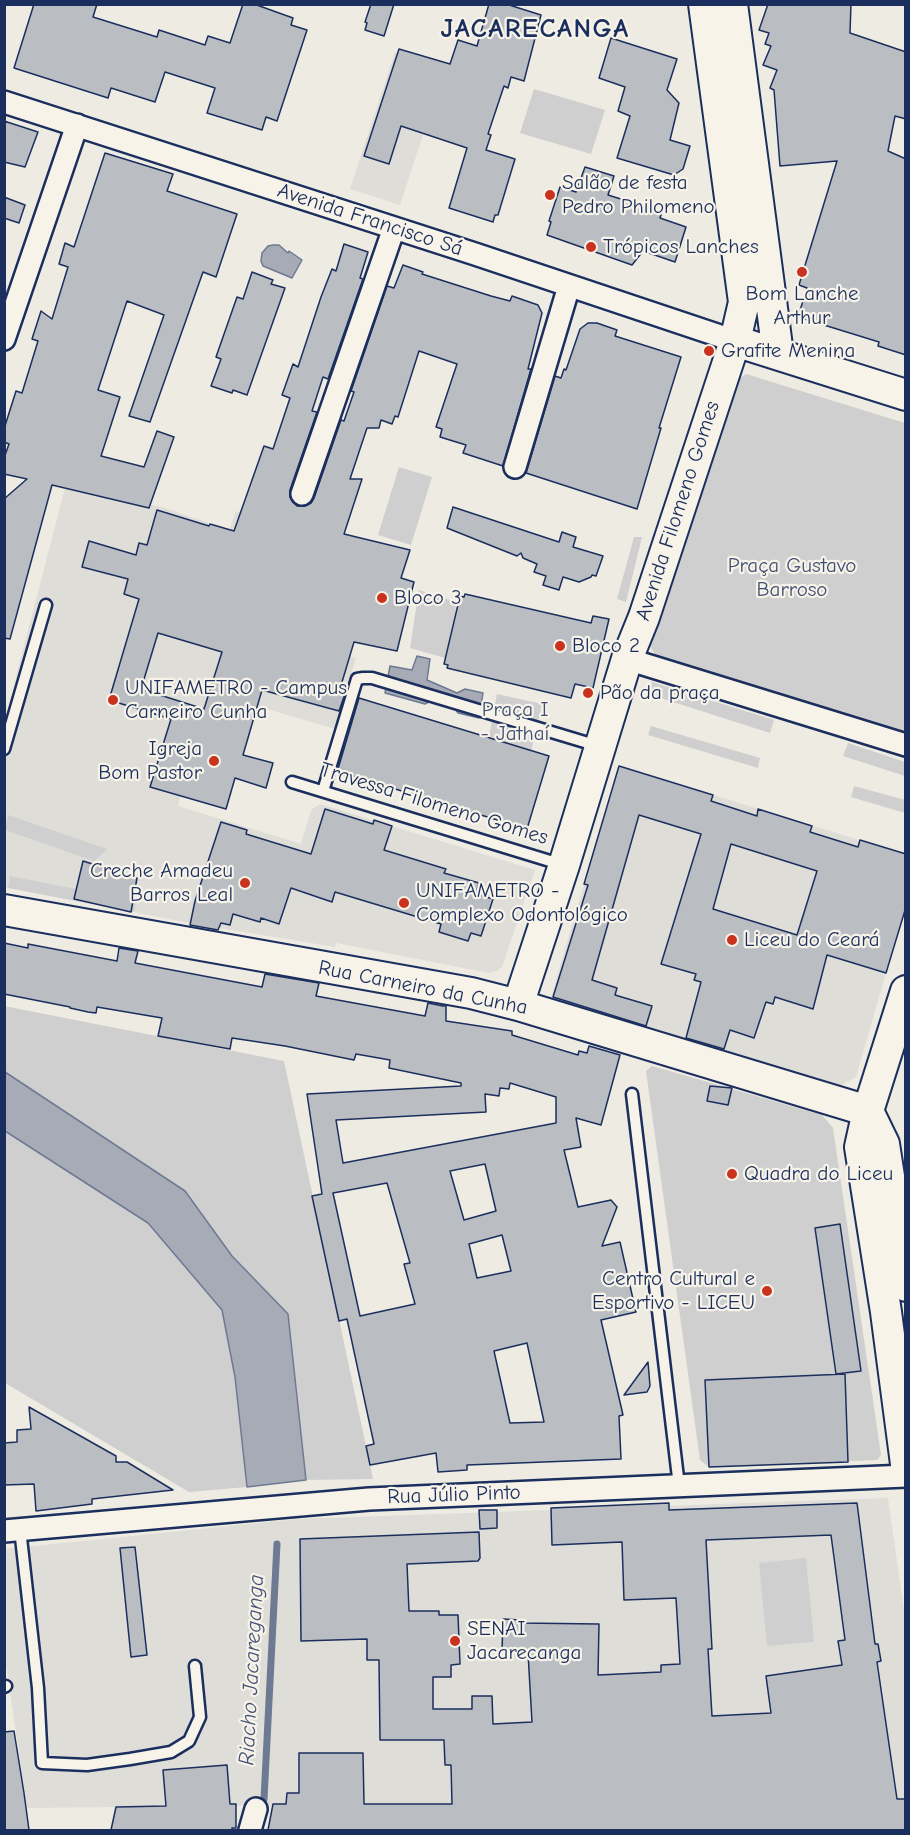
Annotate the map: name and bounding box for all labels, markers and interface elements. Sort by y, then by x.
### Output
district label: JACARECANGA [440,13,630,45]
place label: Salão de festa Pedro Philomeno [562,170,715,220]
street label: Avenida Francisco Sá [274,178,466,262]
marker: Salão de festa Pedro Philomeno [543,188,557,202]
place label: Trópicos Lanches [603,234,759,260]
marker: Trópicos Lanches [584,240,598,254]
marker: Bom Lanche Arthur [795,265,809,279]
place label: Bom Lanche Arthur [745,281,859,331]
place label: Grafite Menina [721,338,855,364]
marker: Grafite Menina [702,344,716,358]
street label: Avenida Filomeno Gomes [631,398,725,624]
park label: Praça Gustavo Barroso [728,553,856,603]
place label: Bloco 3 [394,585,462,611]
marker: Bloco 3 [375,591,389,605]
place label: Bloco 2 [572,633,640,659]
marker: Bloco 2 [553,639,567,653]
place label: UNIFAMETRO - Campus Carneiro Cunha [125,675,347,725]
place label: Pão da praça [600,680,720,706]
marker: Pão da praça [581,686,595,700]
marker: UNIFAMETRO - Campus Carneiro Cunha [106,693,120,707]
park label: Praça I - Jathaí [481,697,549,747]
place label: Igreja Bom Pastor [98,736,202,786]
marker: Igreja Bom Pastor [207,754,221,768]
street label: Travessa Filomeno Gomes [317,757,551,851]
place label: Creche Amadeu Barros Leal [90,858,233,908]
marker: Creche Amadeu Barros Leal [238,876,252,890]
place label: UNIFAMETRO - Complexo Odontológico [416,878,628,928]
marker: UNIFAMETRO - Complexo Odontológico [397,896,411,910]
place label: Liceu do Ceará [744,927,880,953]
marker: Liceu do Ceará [725,933,739,947]
street label: Rua Carneiro da Cunha [316,955,530,1021]
place label: Quadra do Liceu [744,1161,893,1187]
marker: Quadra do Liceu [725,1167,739,1181]
place label: Centro Cultural e Esportivo - LICEU [592,1266,755,1316]
marker: Centro Cultural e Esportivo - LICEU [760,1284,774,1298]
street label: Rua Júlio Pinto [387,1480,521,1510]
water label: Riacho Jacareganga [234,1574,270,1766]
place label: SENAI Jacarecanga [467,1616,581,1666]
marker: SENAI Jacarecanga [448,1634,462,1648]

